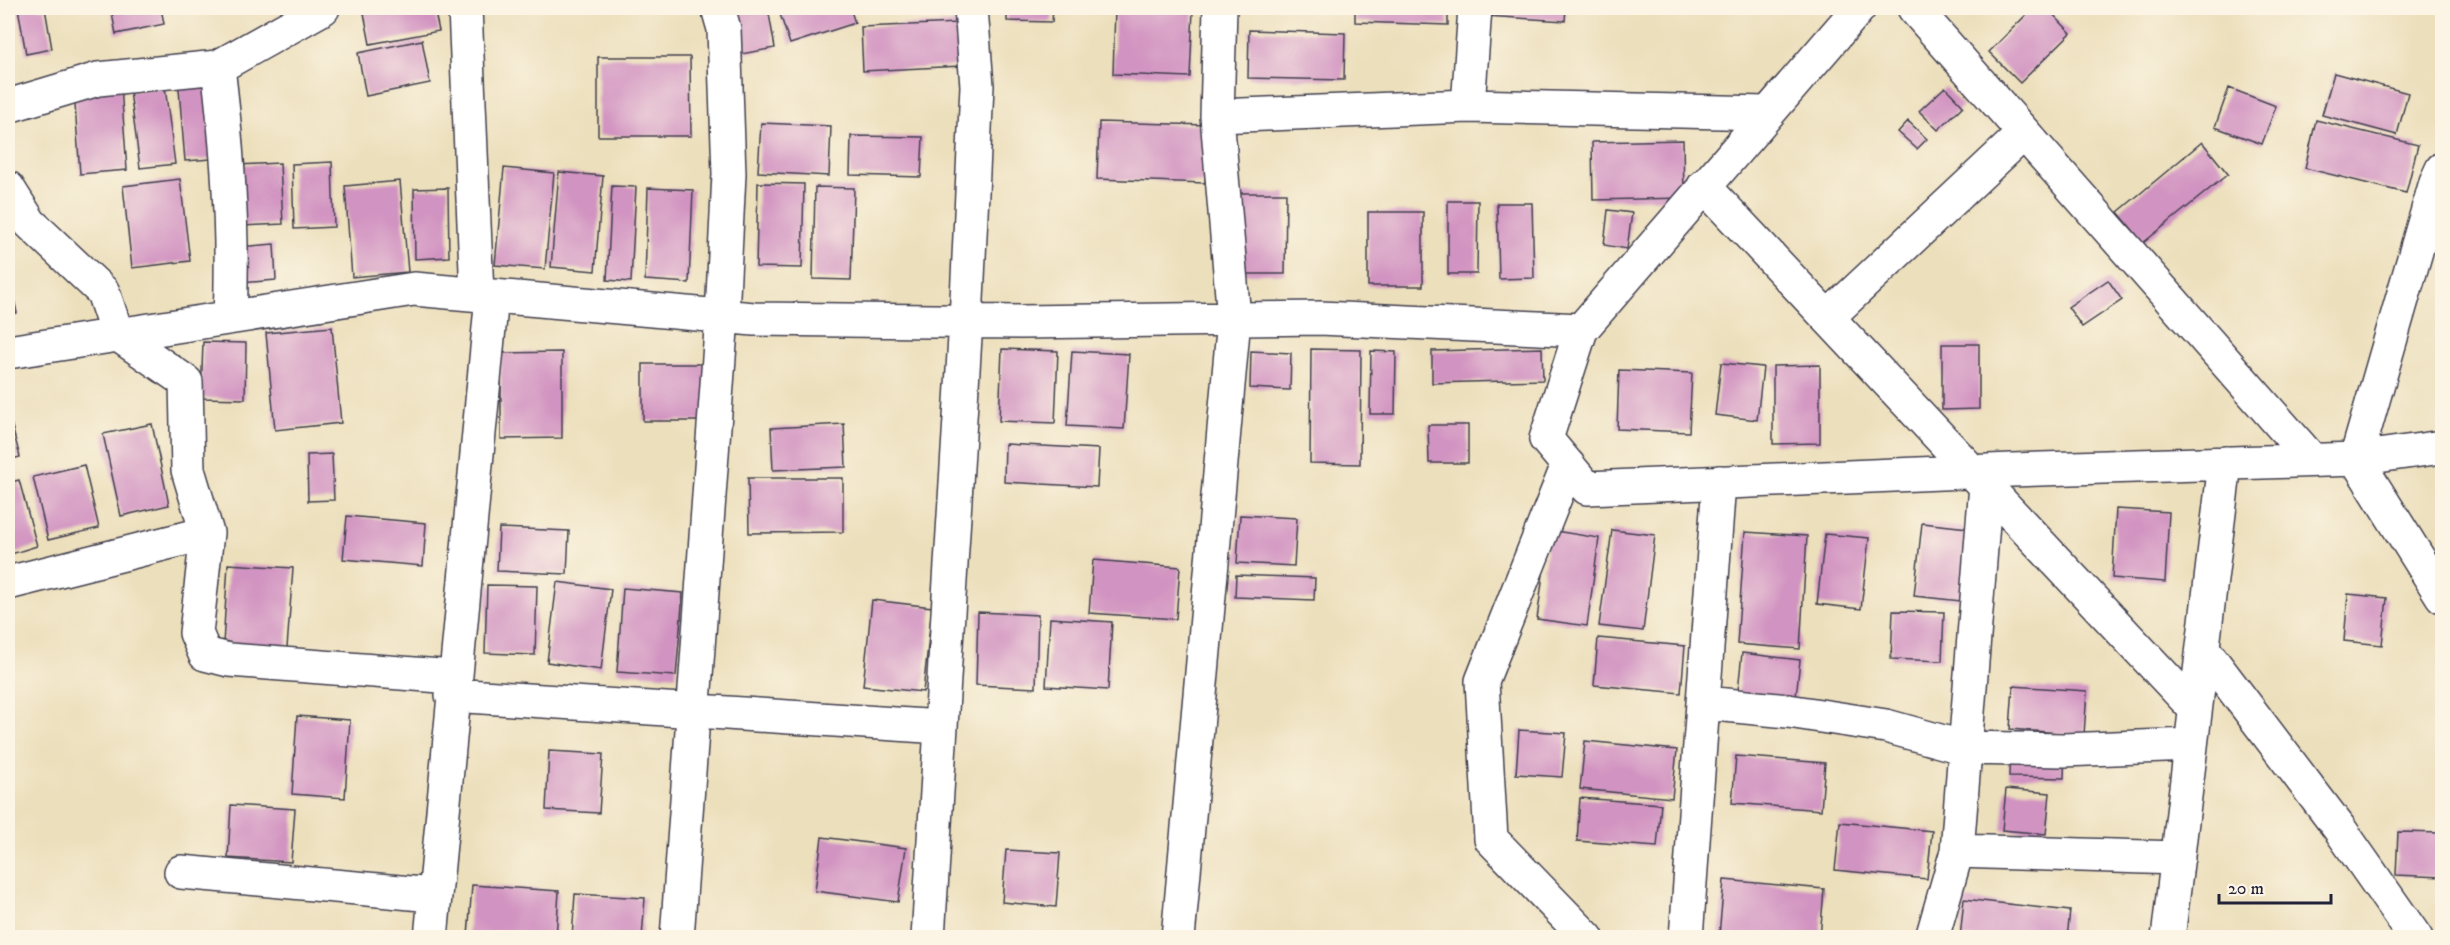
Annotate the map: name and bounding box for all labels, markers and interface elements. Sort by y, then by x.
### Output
scale bar [2219,867,2332,905]
text: 20 m [2228,878,2264,900]

